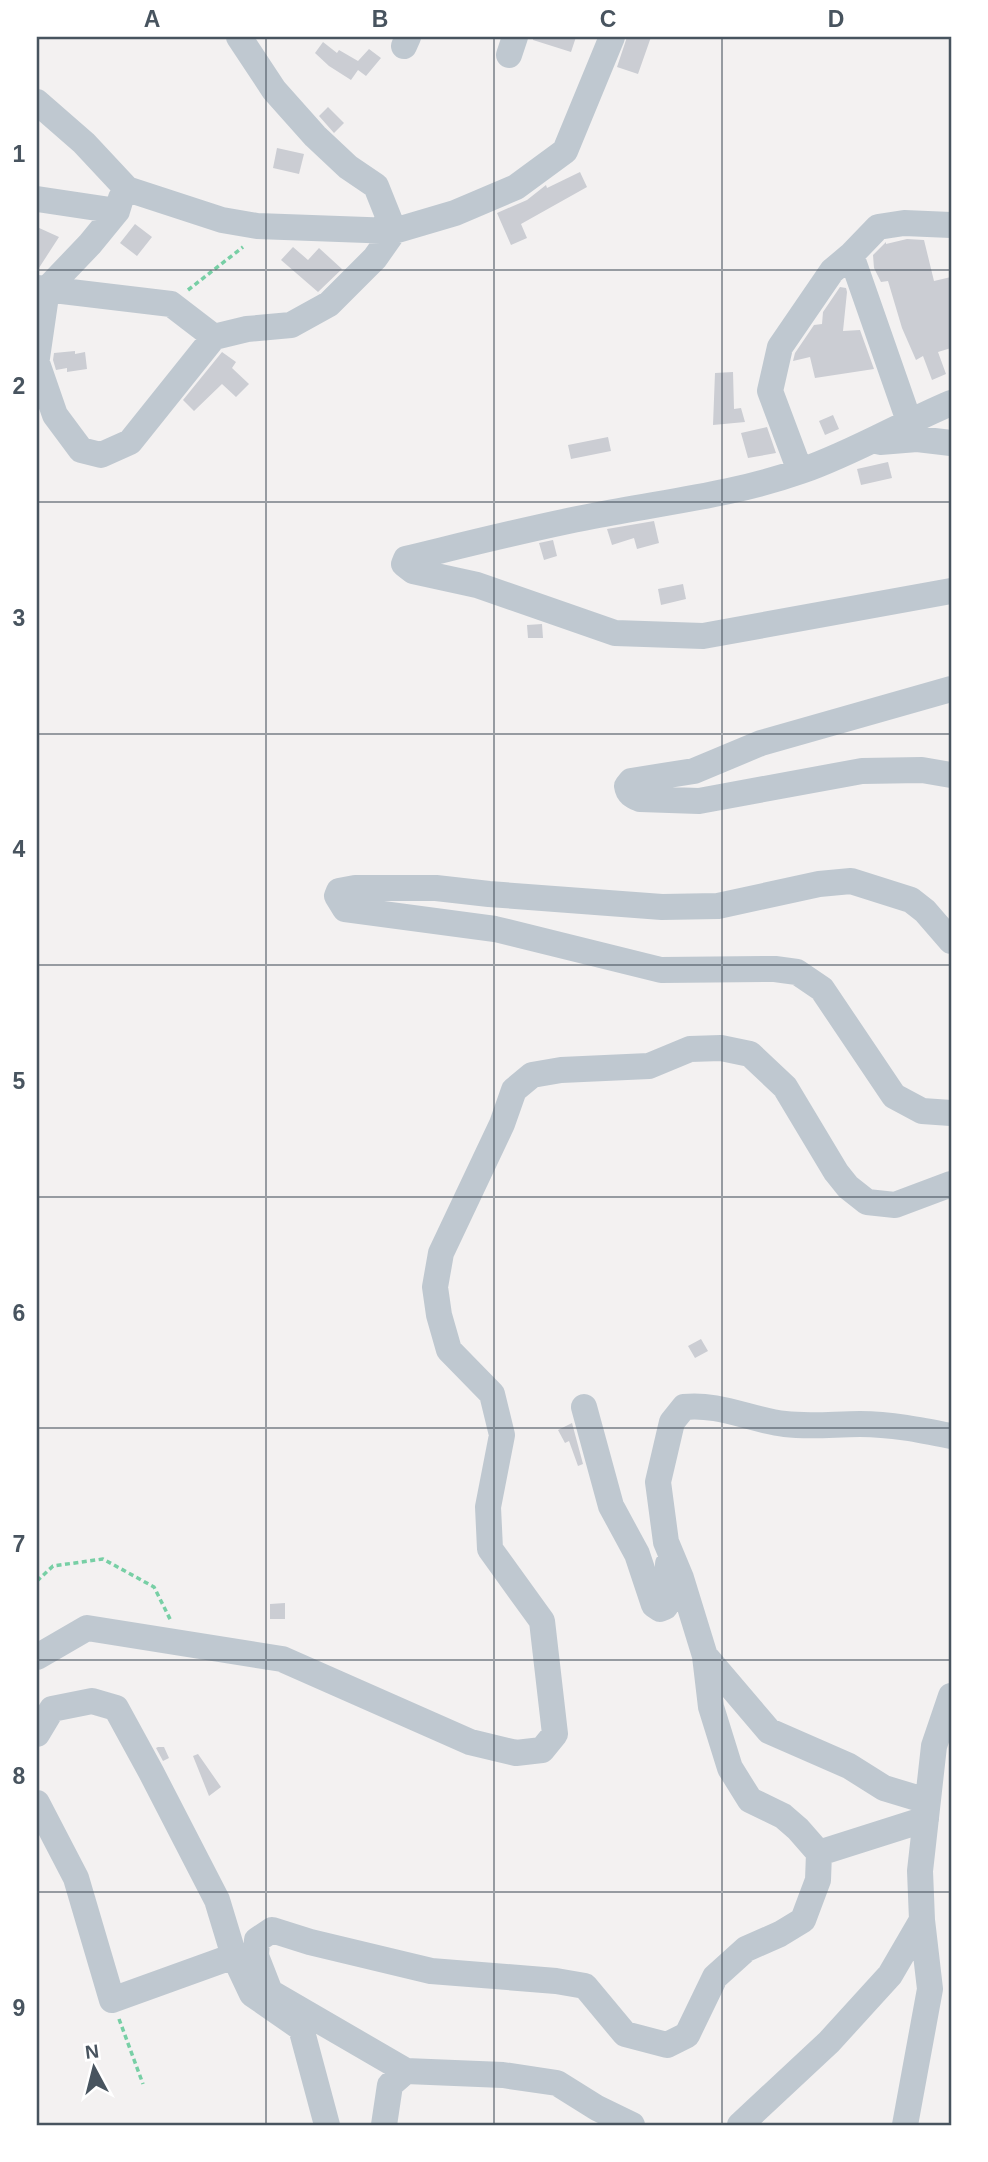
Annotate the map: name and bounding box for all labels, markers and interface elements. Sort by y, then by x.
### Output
text: A [144,6,160,32]
text: B [372,6,388,32]
text: C [600,6,616,32]
text: D [828,6,844,32]
text: 1 [13,141,26,167]
text: 2 [13,373,25,399]
text: 3 [13,605,25,631]
text: 4 [13,836,26,862]
text: 5 [13,1068,26,1094]
text: 6 [13,1300,25,1326]
text: 7 [13,1531,25,1557]
text: 8 [13,1763,26,1789]
text: 9 [13,1995,25,2021]
north arrow [60,2032,130,2102]
text: N [84,2040,100,2063]

